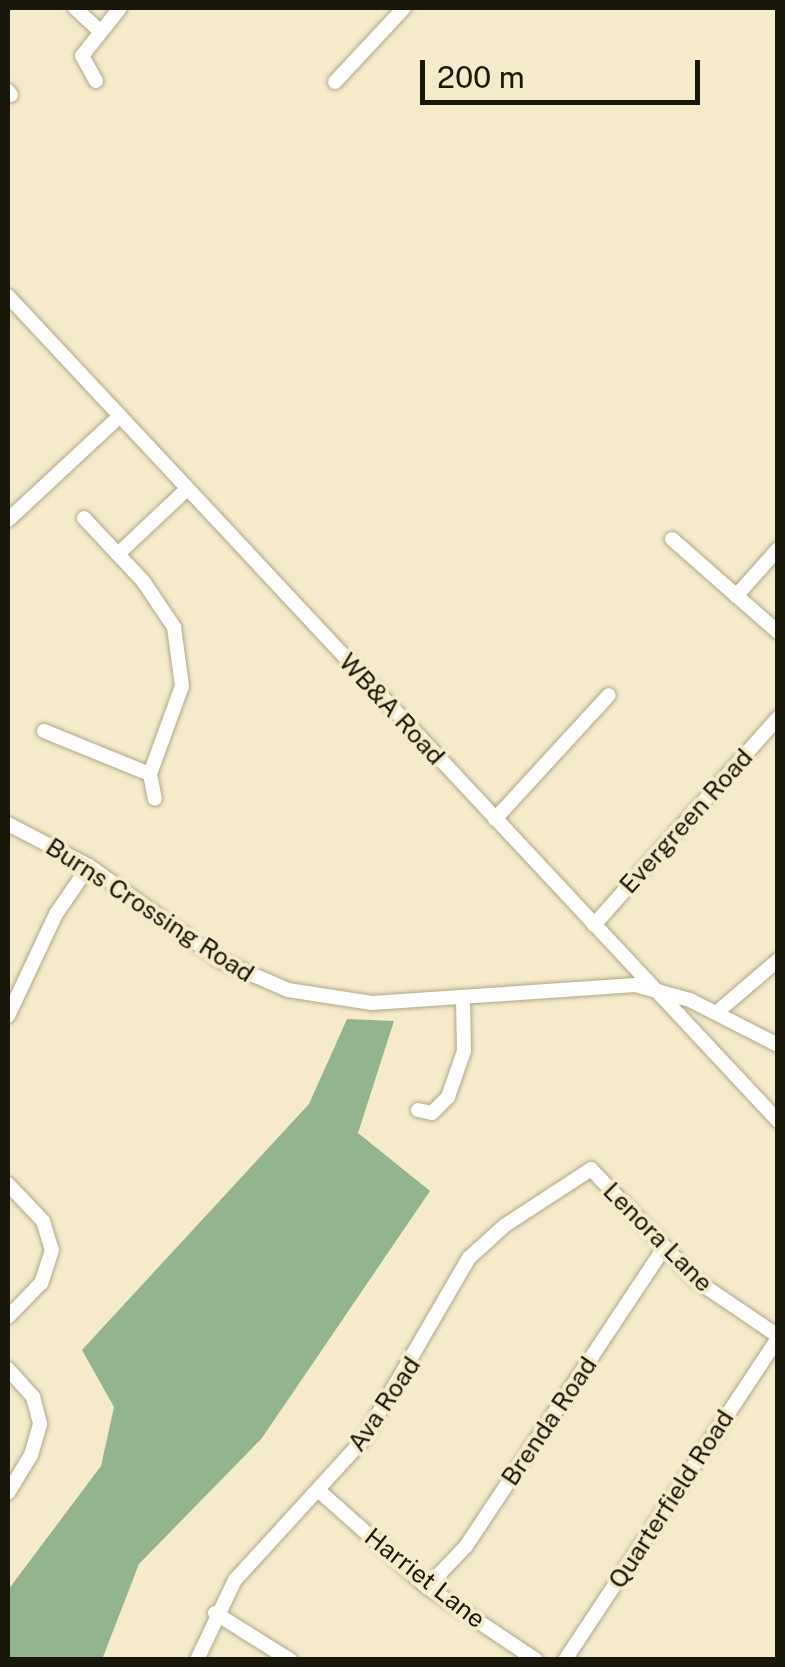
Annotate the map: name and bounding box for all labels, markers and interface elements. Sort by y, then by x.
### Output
scale bar [425,40,705,102]
text: 200 m [437,59,525,95]
street label: WB&A Road [333,647,451,771]
street label: Evergreen Road [613,743,759,899]
street label: Burns Crossing Road [40,832,260,988]
street label: Lenora Lane [597,1176,719,1298]
street label: Ava Road [341,1351,427,1457]
street label: Brenda Road [495,1351,603,1491]
street label: Quarterfield Road [602,1404,740,1594]
street label: Harriet Lane [359,1522,491,1634]

